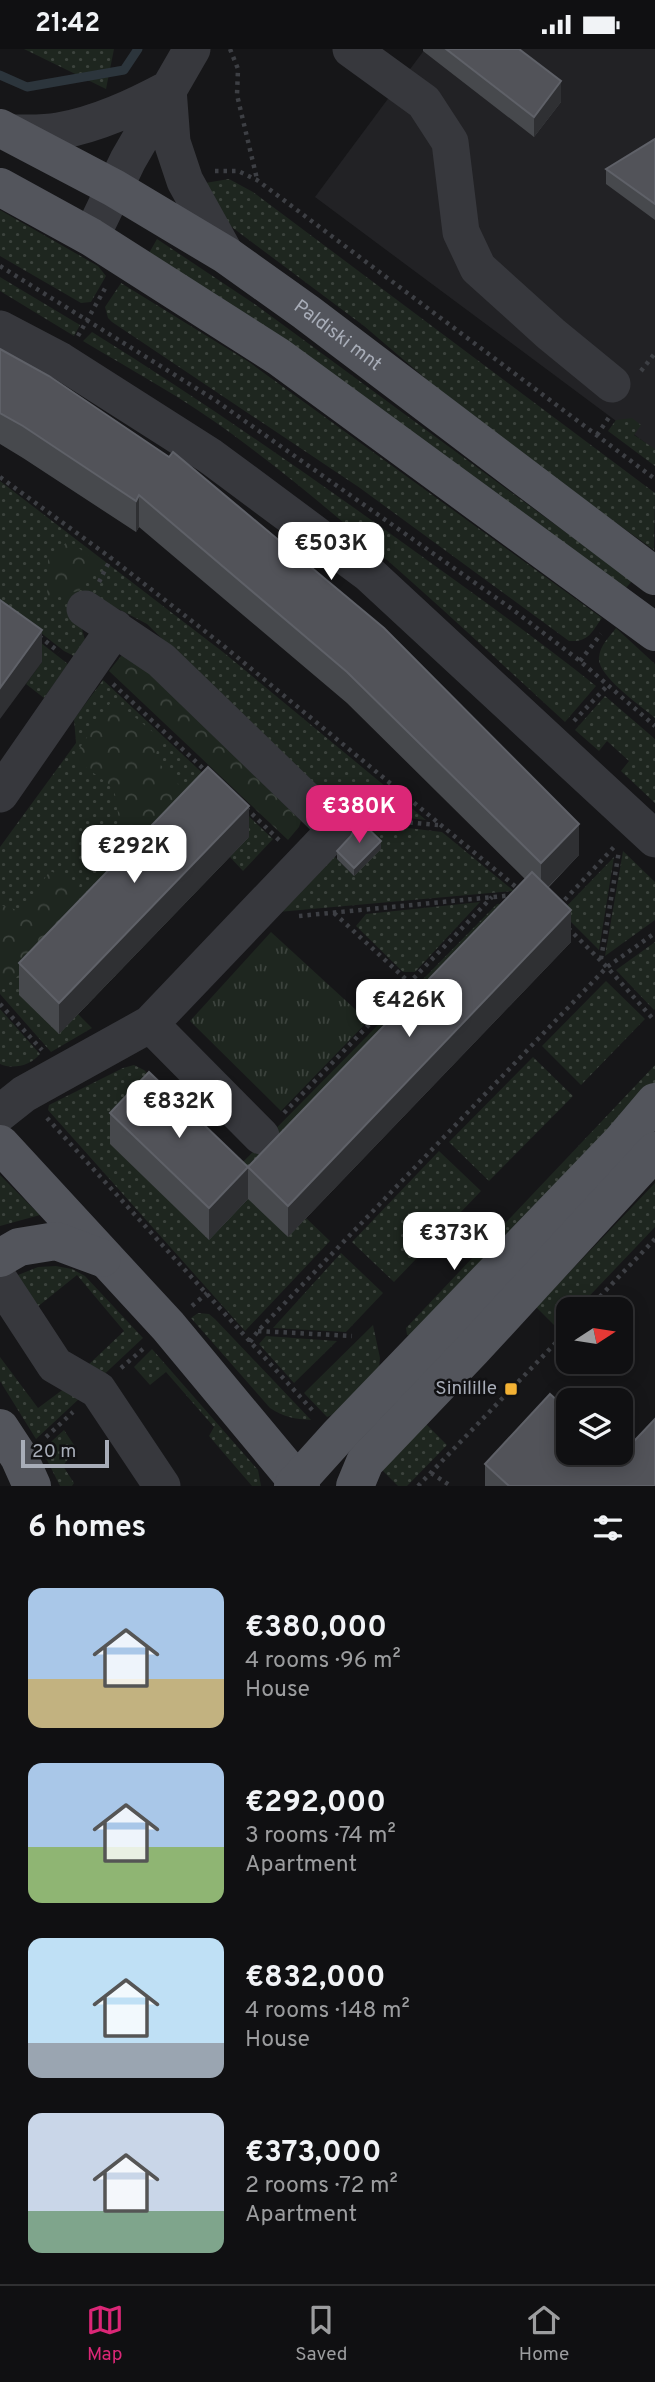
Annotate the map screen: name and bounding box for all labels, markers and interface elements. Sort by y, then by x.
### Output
text: 21:42 [35,8,100,41]
street label: Paldiski mnt [289,295,386,377]
pin: €503K [282,523,380,582]
text: €503K [294,530,368,559]
pin: €380K [310,785,408,845]
text: €380K [322,793,396,822]
pin: €292K [85,825,183,885]
text: €292K [97,833,171,862]
pin: €426K [360,979,458,1039]
text: €426K [372,987,446,1016]
pin: €832K [130,1081,228,1140]
text: €832K [143,1088,215,1117]
pin: €373K [405,1213,503,1272]
text: €373K [419,1220,489,1249]
north arrow [556,1297,634,1374]
map controls [556,1297,633,1465]
place label: Sinilille [435,1377,497,1401]
marker: Sinilille [503,1381,519,1397]
button: layers [556,1388,633,1465]
scale bar [21,1437,108,1469]
text: 20 m [32,1440,76,1464]
icon: filters [589,1509,627,1547]
text: 6 homes [28,1510,146,1547]
text: €380,000 [245,1610,387,1647]
icon: home [84,1616,168,1700]
text: 4 rooms · 96 m² [245,1647,401,1676]
text: House [245,1676,310,1705]
text: €292,000 [245,1785,386,1822]
icon: home [84,1791,168,1875]
text: 3 rooms · 74 m² [245,1822,396,1851]
text: Apartment [245,1851,357,1880]
text: €832,000 [245,1960,386,1997]
icon: home [84,1966,168,2050]
text: 4 rooms · 148 m² [245,1997,410,2026]
text: House [245,2026,310,2055]
text: €373,000 [245,2135,381,2172]
icon: home [84,2141,168,2225]
text: 2 rooms · 72 m² [245,2172,398,2201]
text: Apartment [245,2201,357,2230]
tab: Map [86,2301,124,2367]
tab: Saved [295,2301,347,2367]
tab: Home [519,2301,569,2367]

